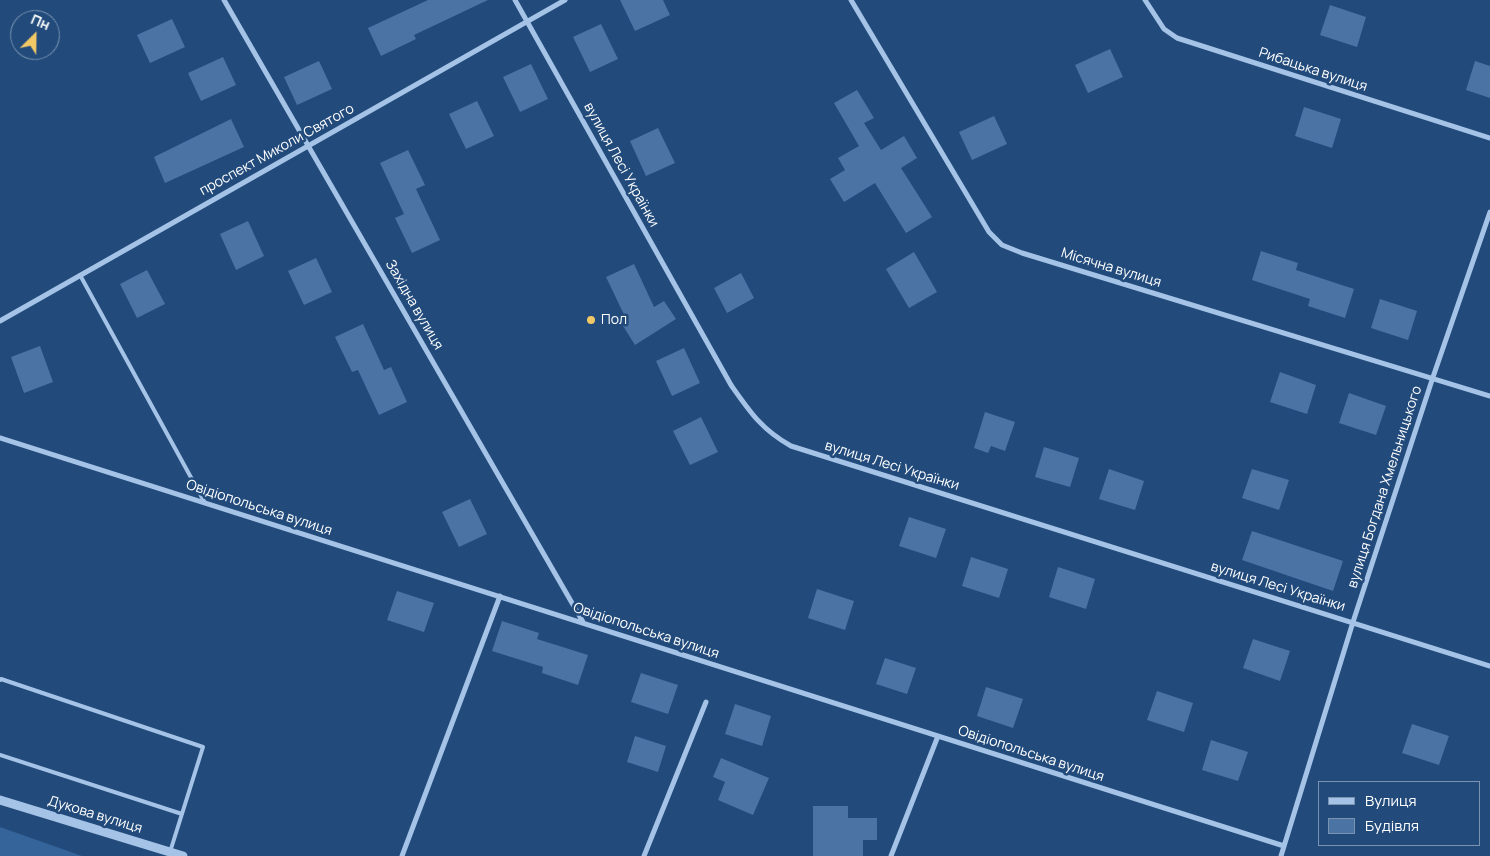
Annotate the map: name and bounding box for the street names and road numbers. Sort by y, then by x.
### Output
street label: Рибацька вулиця [1257,45,1369,95]
street label: проспект Миколи Святого [197,100,357,200]
street label: вулиця Лесі Українки [580,100,662,230]
street label: Місячна вулиця [1059,245,1163,291]
street label: Західна вулиця [381,257,447,353]
street label: вулиця Богдана Хмельницького [1344,384,1426,590]
street label: вулиця Лесі Українки [823,438,961,494]
street label: Овідіопольська вулиця [184,476,334,540]
street label: вулиця Лесі Українки [1209,559,1347,615]
street label: Овідіопольська вулиця [571,599,721,663]
street label: Овідіопольська вулиця [956,722,1106,786]
street label: Дукова вулиця [46,793,144,837]

